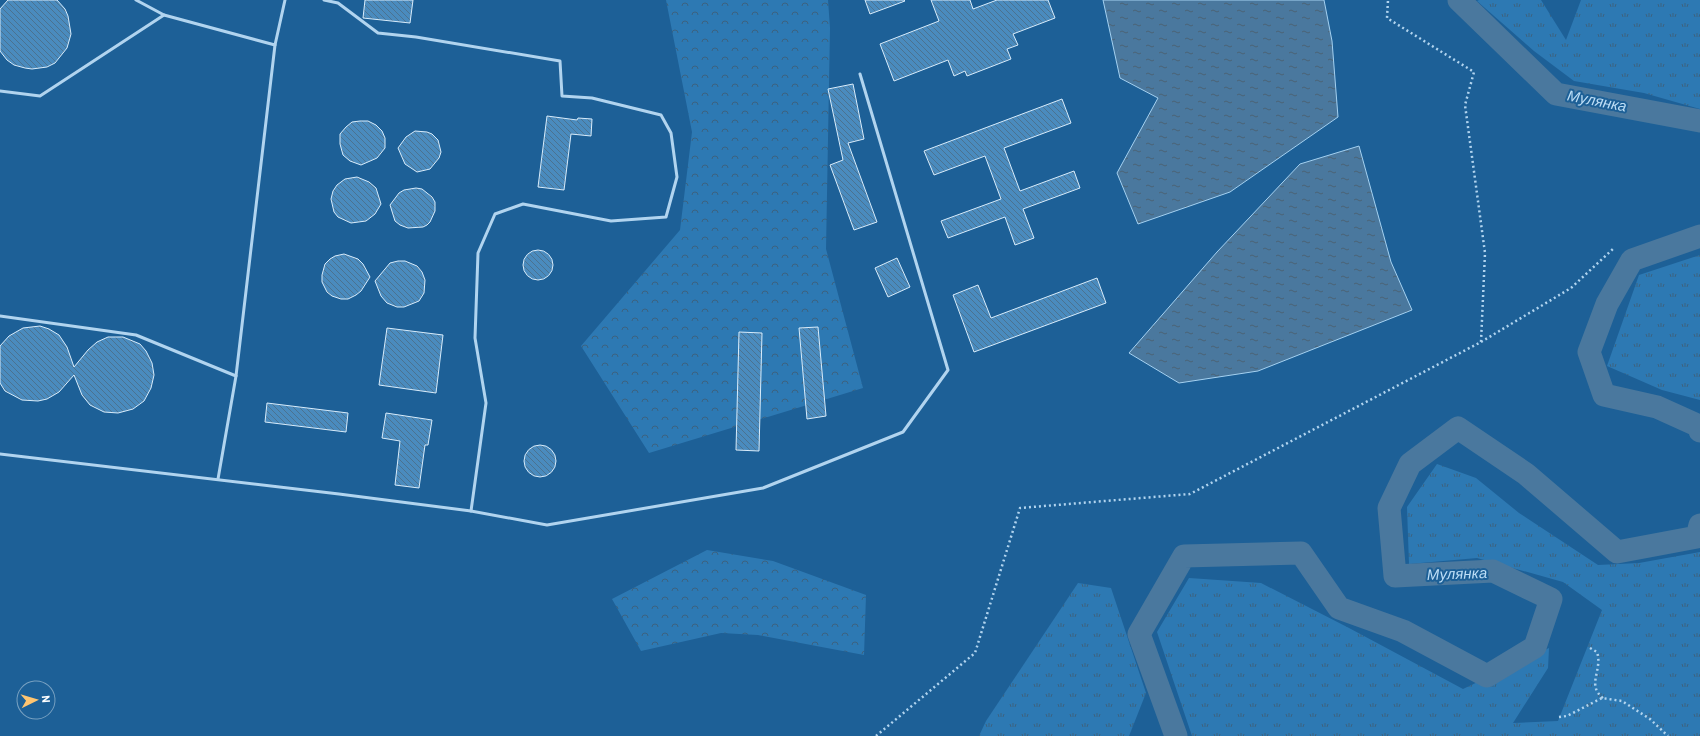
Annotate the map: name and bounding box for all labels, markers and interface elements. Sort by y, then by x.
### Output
water label: Мулянка [1566,85,1628,115]
water label: Мулянка [1427,563,1487,583]
north arrow [16,680,56,720]
text: N [40,695,53,703]

